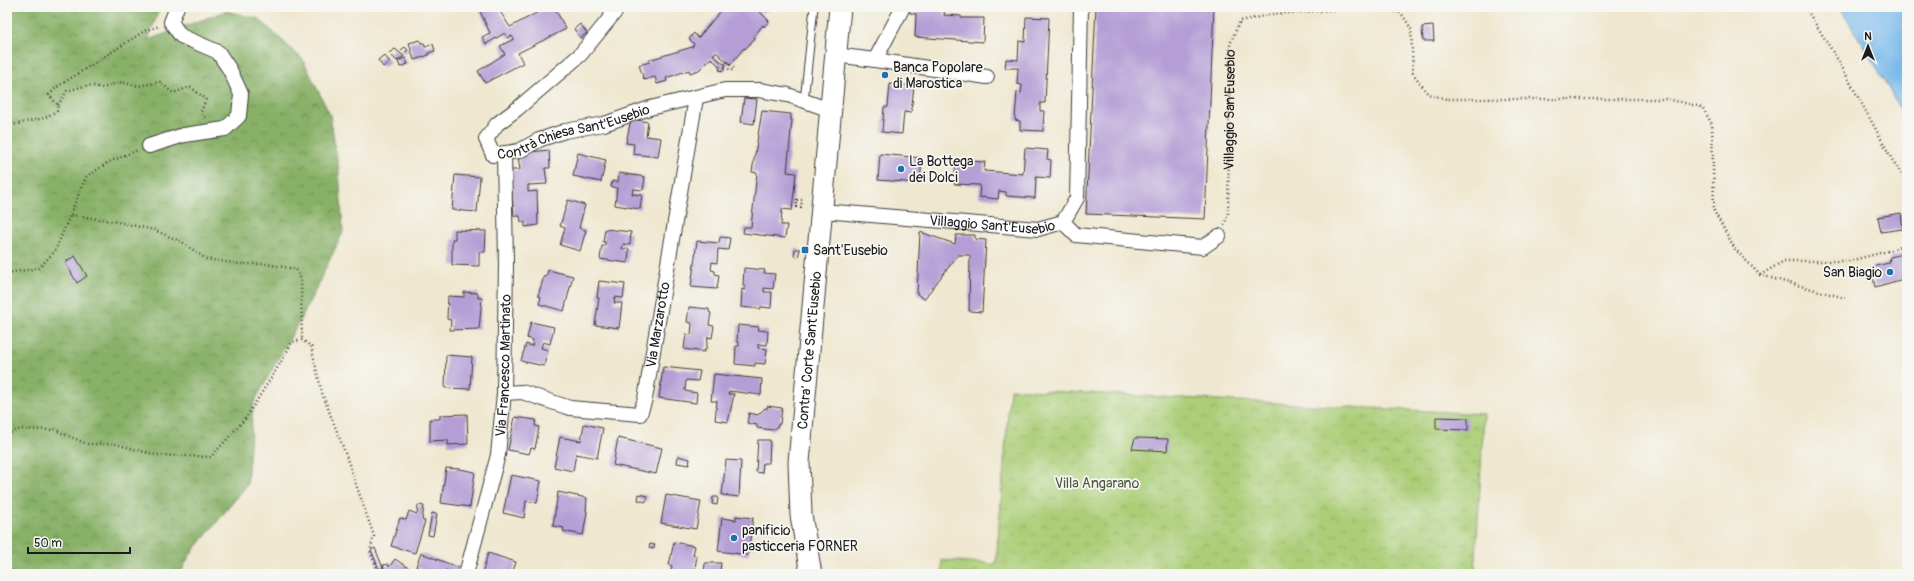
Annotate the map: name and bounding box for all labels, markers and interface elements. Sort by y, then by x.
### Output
north arrow [1848,26,1888,66]
text: N [1864,30,1872,43]
street label: Villaggio San'Eusebio [1220,49,1238,170]
place label: Banca Popolare di Marostica [893,59,983,92]
marker: Banca Popolare di Marostica [880,70,890,80]
street label: Contrà Chiesa Sant'Eusebio [496,100,652,163]
place label: La Bottega dei Dolci [909,153,974,186]
marker: La Bottega dei Dolci [896,164,906,174]
street label: Villaggio Sant'Eusebio [929,211,1057,238]
place label: Sant'Eusebio [813,242,888,259]
marker: Sant'Eusebio [800,245,810,255]
place label: San Biagio [1823,264,1882,281]
marker: San Biagio [1885,267,1895,277]
street label: Contra' Corte Sant'Eusebio [793,270,825,430]
street label: Via Marzarotto [642,280,673,369]
street label: Via Francesco Martinato [491,294,514,438]
park label: Villa Angarano [1055,475,1140,492]
place label: panificio pasticceria FORNER [742,522,858,555]
scale bar [28,529,130,555]
marker: panificio pasticceria FORNER [729,533,739,543]
text: 50 m [34,536,62,551]

